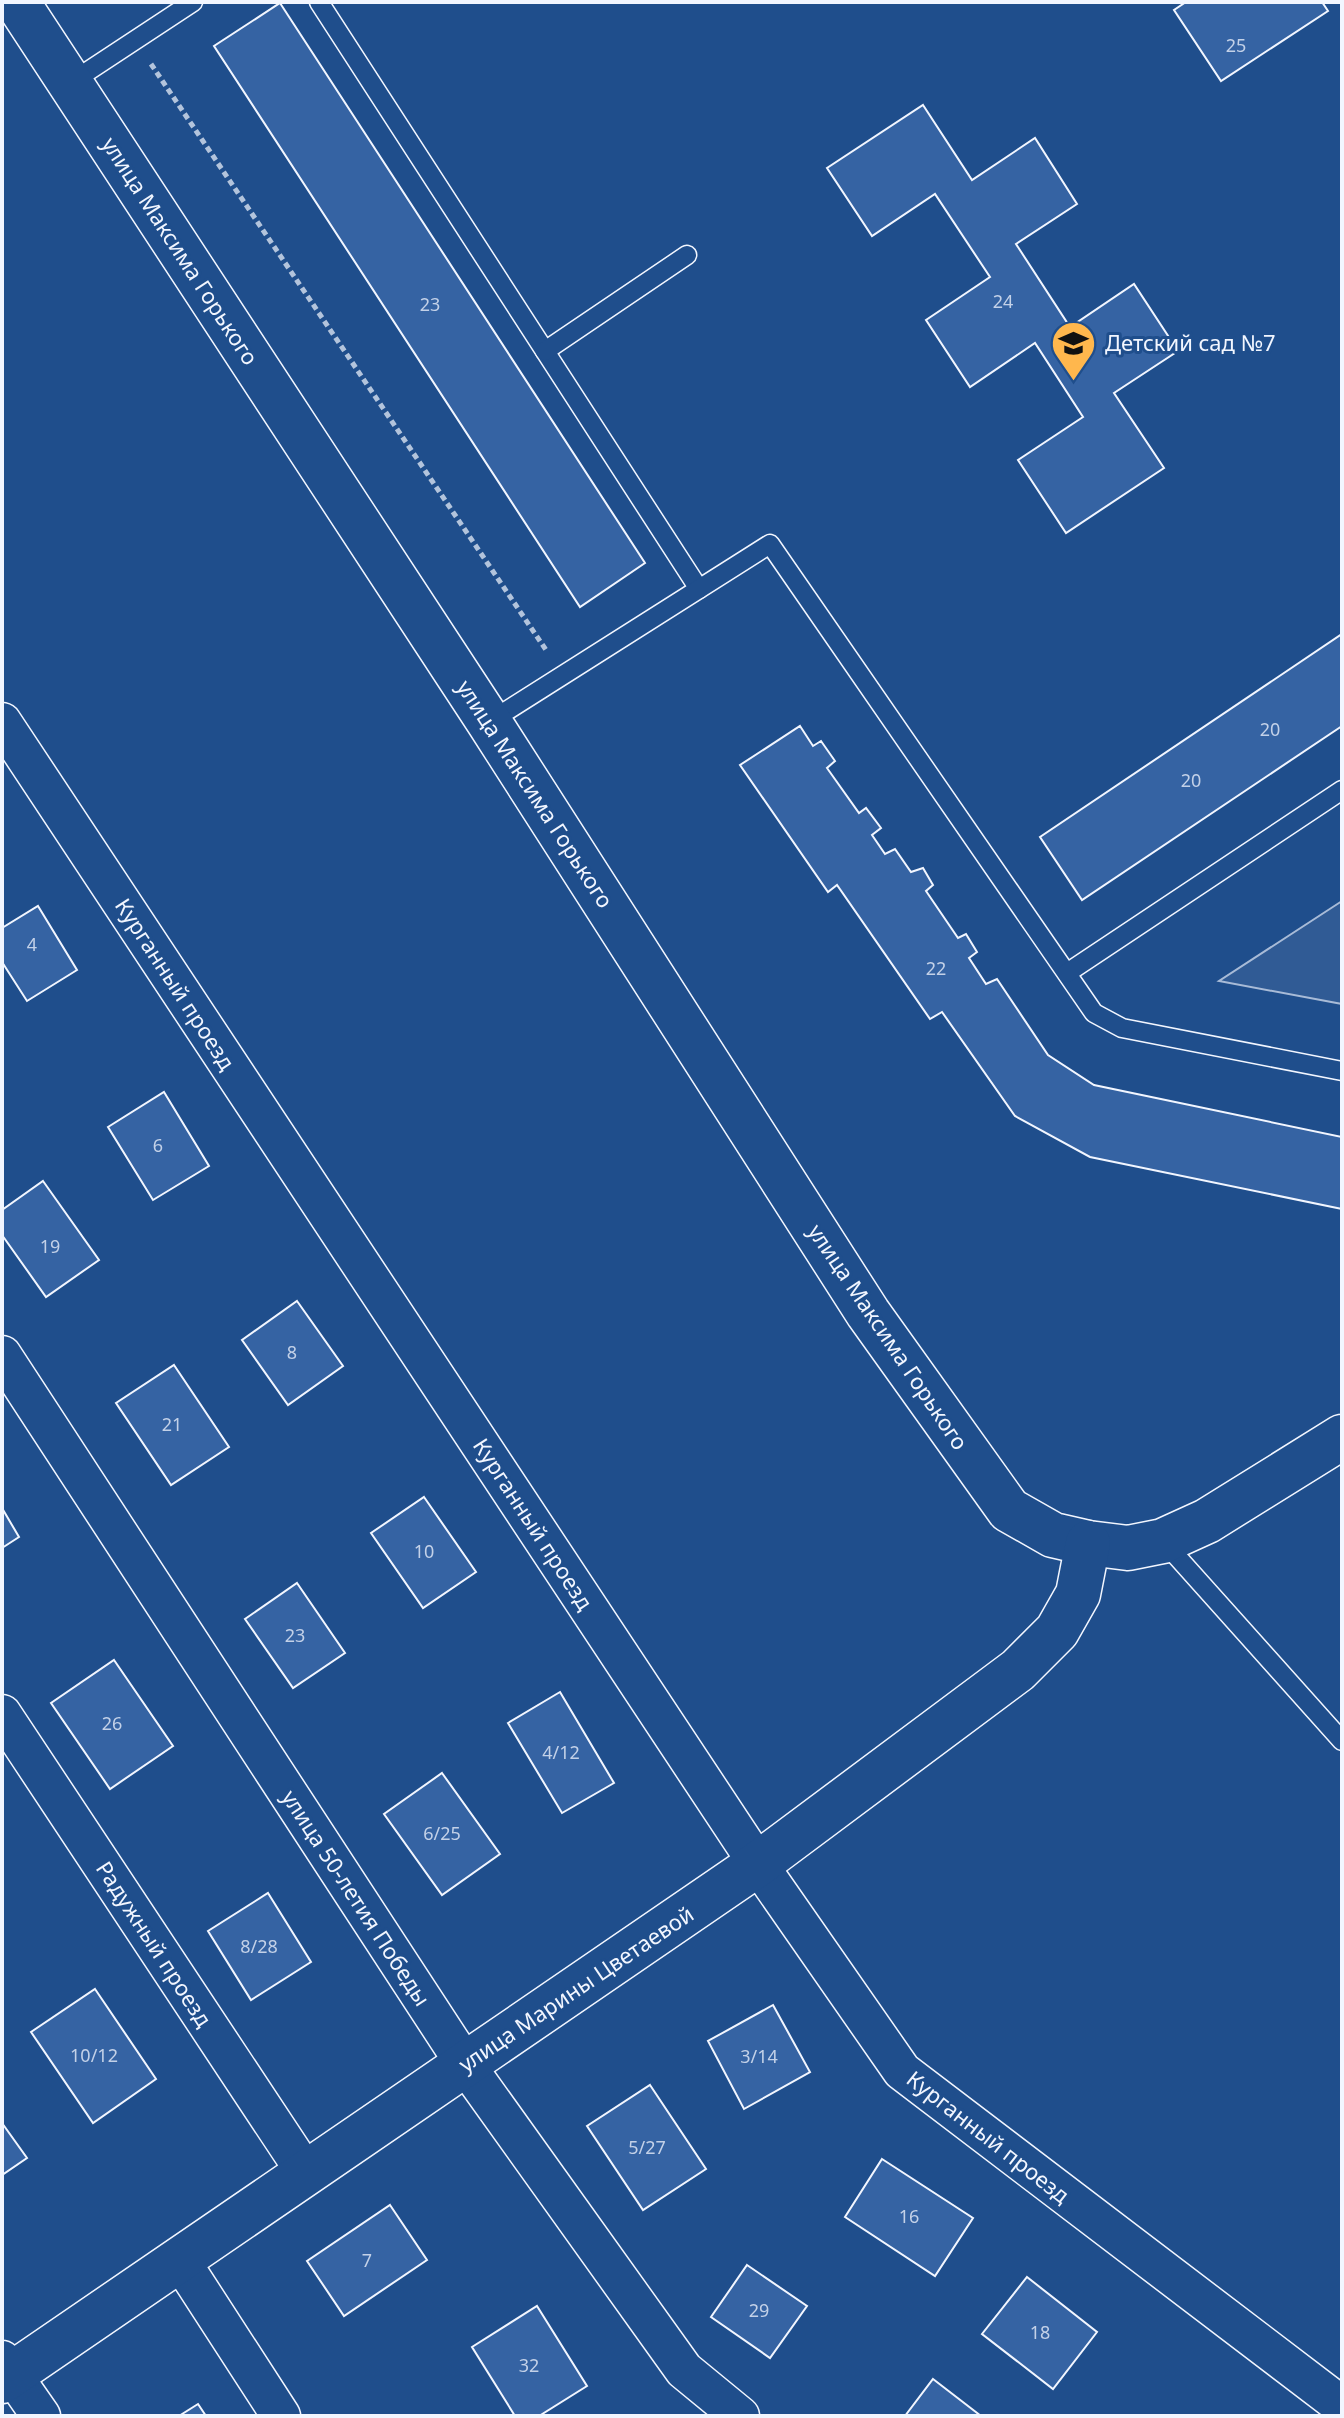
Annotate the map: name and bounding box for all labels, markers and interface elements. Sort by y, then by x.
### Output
house number: 25 [1226,33,1246,57]
street label: улица Максима Горького [96,131,266,370]
house number: 24 [993,289,1013,313]
house number: 23 [420,292,440,316]
school or university icon: Детский сад №7 [1050,319,1098,382]
place label: Детский сад №7 [1105,327,1276,357]
street label: улица Максима Горького [451,674,621,913]
house number: 20 [1260,717,1280,741]
house number: 20 [1181,768,1201,792]
street label: Курганный проезд [109,892,243,1076]
house number: 4 [27,932,37,956]
house number: 22 [926,956,946,980]
house number: 6 [153,1133,163,1157]
street label: улица Максима Горького [802,1218,976,1455]
house number: 19 [40,1234,60,1258]
house number: 8 [287,1340,297,1364]
house number: 21 [162,1412,182,1436]
street label: Курганный проезд [467,1432,601,1616]
house number: 10 [414,1539,434,1563]
house number: 23 [285,1623,305,1647]
house number: 26 [102,1711,122,1735]
house number: 4/12 [542,1740,580,1764]
street label: улица 50-летия Победы [276,1784,438,2011]
house number: 6/25 [423,1821,461,1845]
street label: Радужный проезд [90,1855,220,2033]
street label: улица Марины Цветаевой [452,1898,699,2078]
house number: 8/28 [240,1934,278,1958]
house number: 10/12 [70,2043,118,2067]
house number: 3/14 [740,2044,778,2068]
street label: Курганный проезд [901,2063,1077,2210]
house number: 5/27 [628,2135,666,2159]
house number: 16 [899,2204,919,2228]
house number: 7 [362,2248,372,2272]
house number: 29 [749,2298,769,2322]
house number: 18 [1030,2320,1050,2344]
house number: 32 [519,2353,539,2377]

